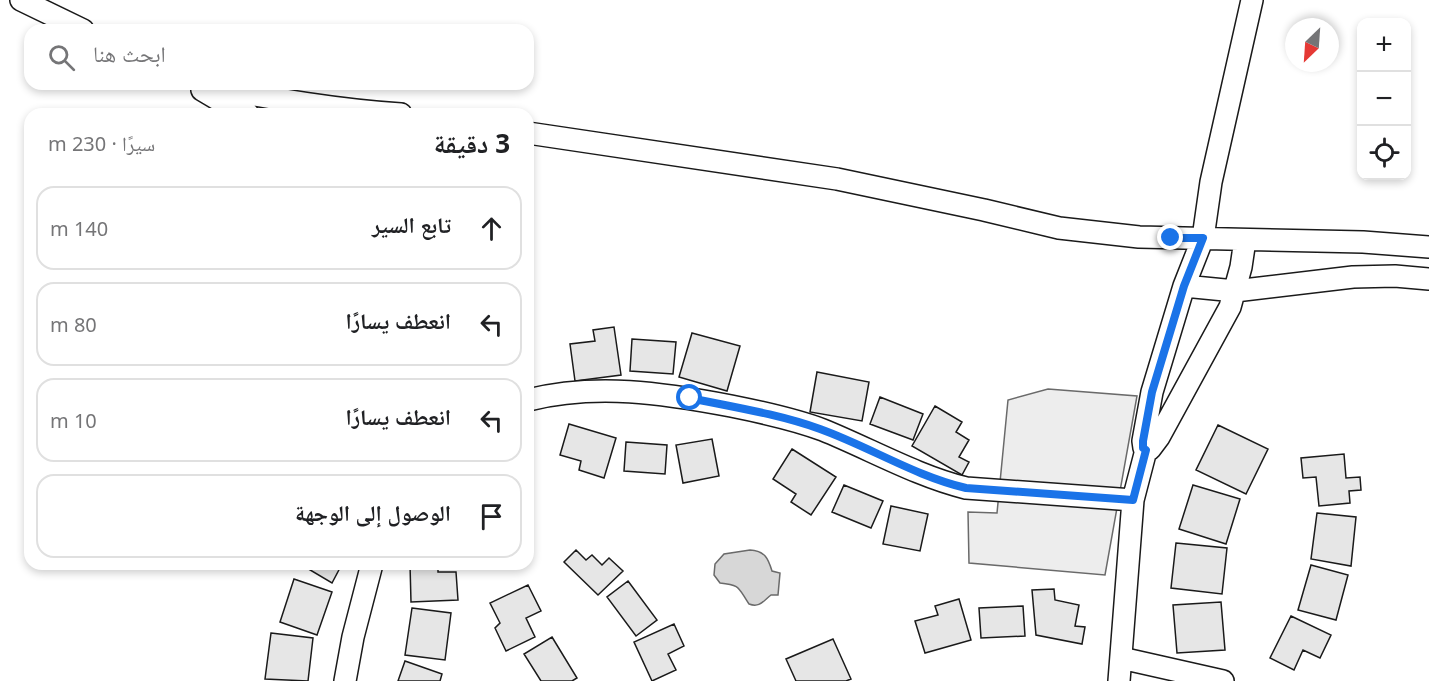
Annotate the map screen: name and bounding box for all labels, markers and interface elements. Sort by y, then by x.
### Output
north arrow [1285,18,1339,72]
map controls [1357,18,1411,180]
button: + [1357,18,1411,72]
search box [24,24,534,90]
text: ابحث هنا [93,38,166,68]
icon: search [45,41,78,74]
button: − [1357,72,1411,126]
text: 3 دقيقة [434,125,510,161]
button: locate [1357,126,1411,180]
text: سيرًا · 230 m [48,130,155,157]
text: تابع السير [372,209,451,239]
icon: ahead [475,212,508,245]
text: 140 m [50,215,108,242]
route end [1157,224,1183,250]
text: انعطف يسارًا [346,305,451,335]
icon: left [475,308,508,341]
text: 80 m [50,311,97,338]
route start [676,384,702,410]
text: انعطف يسارًا [346,401,451,431]
icon: left [475,404,508,437]
text: 10 m [50,407,97,434]
text: الوصول إلى الوجهة [295,497,451,527]
icon: arrive [475,500,508,533]

